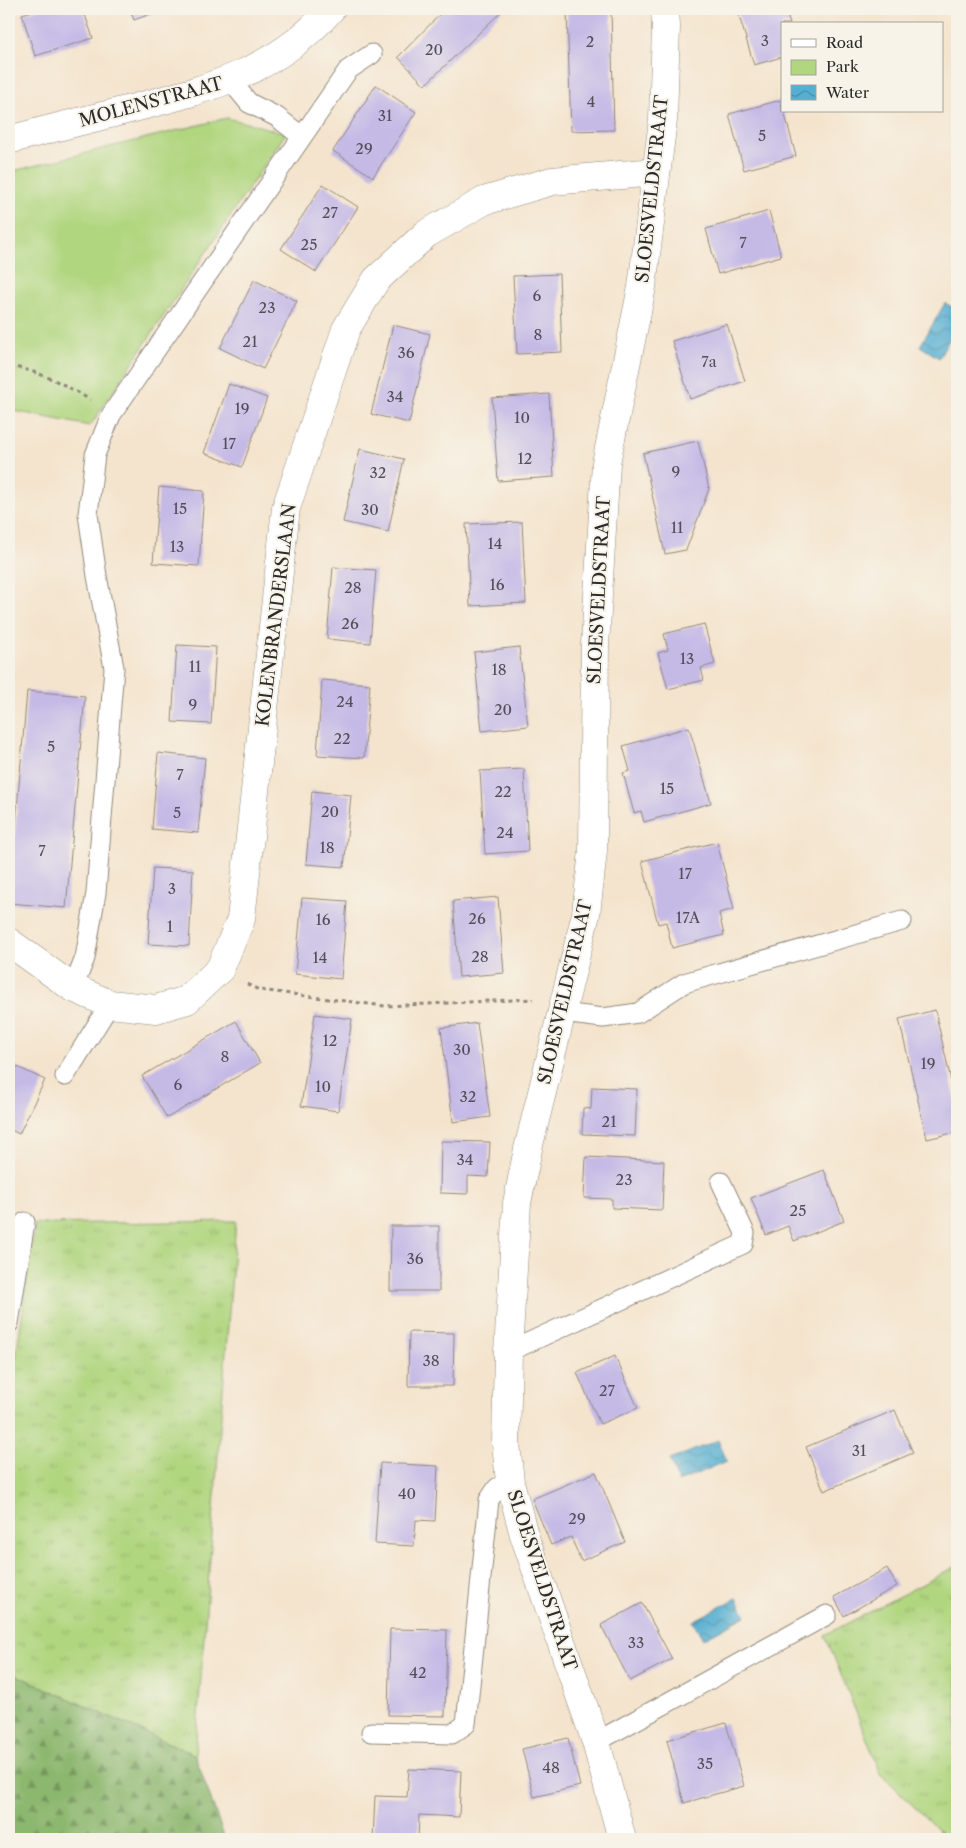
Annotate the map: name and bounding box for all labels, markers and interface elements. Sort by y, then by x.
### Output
legend [781,22,944,112]
house number: 3 [761,31,769,50]
house number: 2 [586,32,594,51]
text: Road [826,33,863,52]
house number: 20 [425,40,443,59]
text: Park [826,57,860,76]
street label: MOLENSTRAAT [77,72,226,132]
text: Water [825,83,870,102]
house number: 4 [587,92,595,111]
street label: SLOESVELDSTRAAT [631,94,673,284]
house number: 31 [378,106,393,125]
house number: 5 [758,126,766,145]
house number: 29 [355,139,373,158]
house number: 27 [322,203,339,222]
house number: 7 [739,233,747,252]
house number: 25 [301,235,317,254]
house number: 6 [533,286,542,305]
house number: 23 [259,298,275,317]
house number: 8 [534,325,543,344]
house number: 21 [243,332,258,351]
house number: 36 [397,343,415,362]
house number: 7a [701,352,717,371]
house number: 34 [387,387,403,406]
house number: 19 [234,399,250,418]
house number: 10 [514,408,530,427]
house number: 17 [222,434,236,453]
house number: 12 [518,449,532,468]
house number: 9 [672,462,680,481]
house number: 32 [370,463,386,482]
street label: SLOESVELDSTRAAT [583,495,615,685]
house number: 15 [173,499,187,518]
house number: 30 [361,500,379,519]
street label: KOLENBRANDERSLAAN [251,502,301,728]
house number: 11 [671,518,684,537]
house number: 14 [488,534,502,553]
house number: 13 [170,537,184,556]
house number: 16 [489,575,505,594]
house number: 28 [344,578,362,597]
house number: 26 [341,614,359,633]
house number: 13 [680,649,694,668]
house number: 11 [189,657,202,676]
house number: 18 [491,660,507,679]
house number: 24 [336,692,354,711]
house number: 9 [189,695,197,714]
house number: 20 [494,700,512,719]
house number: 22 [333,729,351,748]
house number: 5 [47,737,55,756]
house number: 7 [176,765,184,784]
house number: 15 [660,779,674,798]
house number: 22 [494,782,512,801]
house number: 20 [321,802,339,821]
house number: 5 [173,803,181,822]
house number: 24 [496,823,514,842]
house number: 18 [319,838,335,857]
house number: 7 [38,841,46,860]
house number: 17 [678,864,692,883]
house number: 3 [168,879,176,898]
street label: SLOESVELDSTRAAT [533,897,597,1086]
house number: 17A [676,908,701,927]
house number: 26 [468,909,486,928]
house number: 16 [315,910,331,929]
house number: 1 [167,917,174,936]
house number: 28 [471,947,489,966]
house number: 14 [313,948,327,967]
house number: 12 [323,1031,337,1050]
house number: 30 [453,1040,471,1059]
house number: 8 [221,1047,230,1066]
house number: 19 [920,1054,936,1073]
house number: 6 [174,1075,183,1094]
house number: 10 [315,1077,331,1096]
house number: 32 [460,1087,476,1106]
house number: 21 [602,1112,617,1131]
house number: 34 [457,1150,473,1169]
house number: 23 [616,1170,632,1189]
house number: 25 [790,1201,806,1220]
house number: 36 [406,1249,424,1268]
house number: 38 [422,1351,440,1370]
house number: 27 [599,1381,616,1400]
house number: 31 [852,1441,867,1460]
house number: 40 [398,1484,416,1503]
street label: SLOESVELDSTRAAT [502,1487,582,1674]
house number: 29 [568,1509,586,1528]
house number: 33 [628,1633,644,1652]
house number: 42 [409,1663,427,1682]
house number: 35 [697,1754,713,1773]
house number: 48 [542,1758,560,1777]

